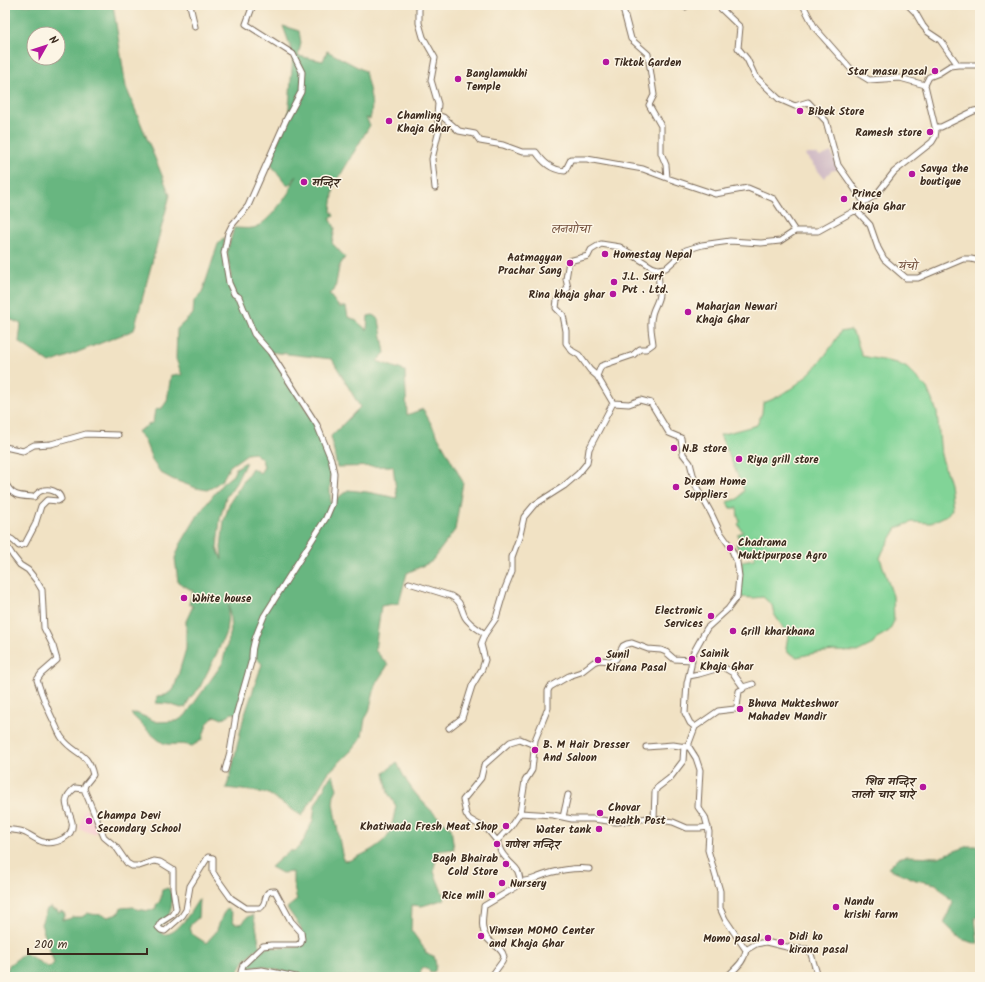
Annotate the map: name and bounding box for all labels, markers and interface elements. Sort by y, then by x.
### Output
north arrow [26,26,66,66]
text: N [44,32,62,49]
place label: Tiktok Garden [614,54,681,72]
marker: Tiktok Garden [601,57,611,67]
place label: Star masu pasal [848,63,927,81]
place label: Banglamukhi Temple [466,65,528,96]
marker: Star masu pasal [930,66,940,76]
marker: Banglamukhi Temple [453,74,463,84]
place label: Bibek Store [808,103,865,121]
marker: Bibek Store [795,106,805,116]
place label: Chamling Khaja Ghar [397,107,451,138]
marker: Chamling Khaja Ghar [384,116,394,126]
place label: Ramesh store [855,124,923,142]
marker: Ramesh store [925,127,935,137]
place label: Savya the boutique [920,160,969,191]
marker: Savya the boutique [907,169,917,179]
place label: मन्दिर [312,174,342,192]
marker: मन्दिर [299,177,309,187]
place label: Prince Khaja Ghar [852,185,906,216]
marker: Prince Khaja Ghar [839,194,849,204]
district label: लनगोचा [551,220,593,239]
place label: Homestay Nepal [613,246,692,264]
place label: Aatmagyan Prachar Sang [498,249,562,280]
marker: Homestay Nepal [600,249,610,259]
district label: यंचो [897,257,920,276]
marker: Aatmagyan Prachar Sang [565,258,575,268]
place label: J.L. Surf Pvt . Ltd. [622,268,669,299]
marker: J.L. Surf Pvt . Ltd. [609,277,619,287]
place label: Rina khaja ghar [529,286,606,304]
marker: Rina khaja ghar [608,289,618,299]
place label: Maharjan Newari Khaja Ghar [696,298,778,329]
marker: Maharjan Newari Khaja Ghar [683,307,693,317]
place label: N.B store [682,440,728,458]
marker: N.B store [669,443,679,453]
place label: Riya grill store [747,451,819,469]
marker: Riya grill store [734,454,744,464]
place label: Dream Home Suppliers [684,473,747,504]
marker: Dream Home Suppliers [671,482,681,492]
place label: Chadrama Muktipurpose Agro [738,534,827,565]
marker: Chadrama Muktipurpose Agro [725,543,735,553]
place label: White house [192,590,252,608]
marker: White house [179,593,189,603]
place label: Electronic Services [655,602,704,633]
marker: Electronic Services [706,611,716,621]
place label: Grill kharkhana [741,623,815,641]
marker: Grill kharkhana [728,626,738,636]
place label: Sainik Khaja Ghar [700,645,754,676]
place label: Sunil Kirana Pasal [606,646,666,677]
marker: Sainik Khaja Ghar [687,654,697,664]
marker: Sunil Kirana Pasal [593,655,603,665]
place label: Bhuva Mukteshwor Mahadev Mandir [748,695,839,726]
marker: Bhuva Mukteshwor Mahadev Mandir [735,704,745,714]
place label: B. M Hair Dresser And Saloon [543,736,630,767]
marker: B. M Hair Dresser And Saloon [530,745,540,755]
place label: शिव मन्दिर तालो चार घारे [852,773,917,804]
marker: शिव मन्दिर तालो चार घारे [918,782,928,792]
place label: Chovar Health Post [608,799,667,830]
place label: Champa Devi Secondary School [97,807,181,838]
marker: Chovar Health Post [595,808,605,818]
marker: Champa Devi Secondary School [84,816,94,826]
place label: Khatiwada Fresh Meat Shop [360,818,498,836]
marker: Khatiwada Fresh Meat Shop [501,821,511,831]
place label: Water tank [536,821,592,839]
marker: Water tank [594,824,604,834]
place label: गणेश मन्दिर [505,836,562,854]
marker: गणेश मन्दिर [492,839,502,849]
place label: Bagh Bhairab Cold Store [432,850,499,881]
marker: Bagh Bhairab Cold Store [501,859,511,869]
place label: Nursery [510,875,547,893]
marker: Nursery [497,878,507,888]
place label: Rice mill [442,887,484,905]
marker: Rice mill [487,890,497,900]
place label: Nandu krishi farm [844,893,898,924]
marker: Nandu krishi farm [831,902,841,912]
place label: Vimsen MOMO Center and Khaja Ghar [489,922,596,953]
place label: Didi ko kirana pasal [789,928,848,959]
scale bar [28,930,147,956]
place label: Momo pasal [703,930,760,948]
marker: Vimsen MOMO Center and Khaja Ghar [476,931,486,941]
marker: Momo pasal [763,933,773,943]
text: 200 m [34,935,68,954]
marker: Didi ko kirana pasal [776,937,786,947]

